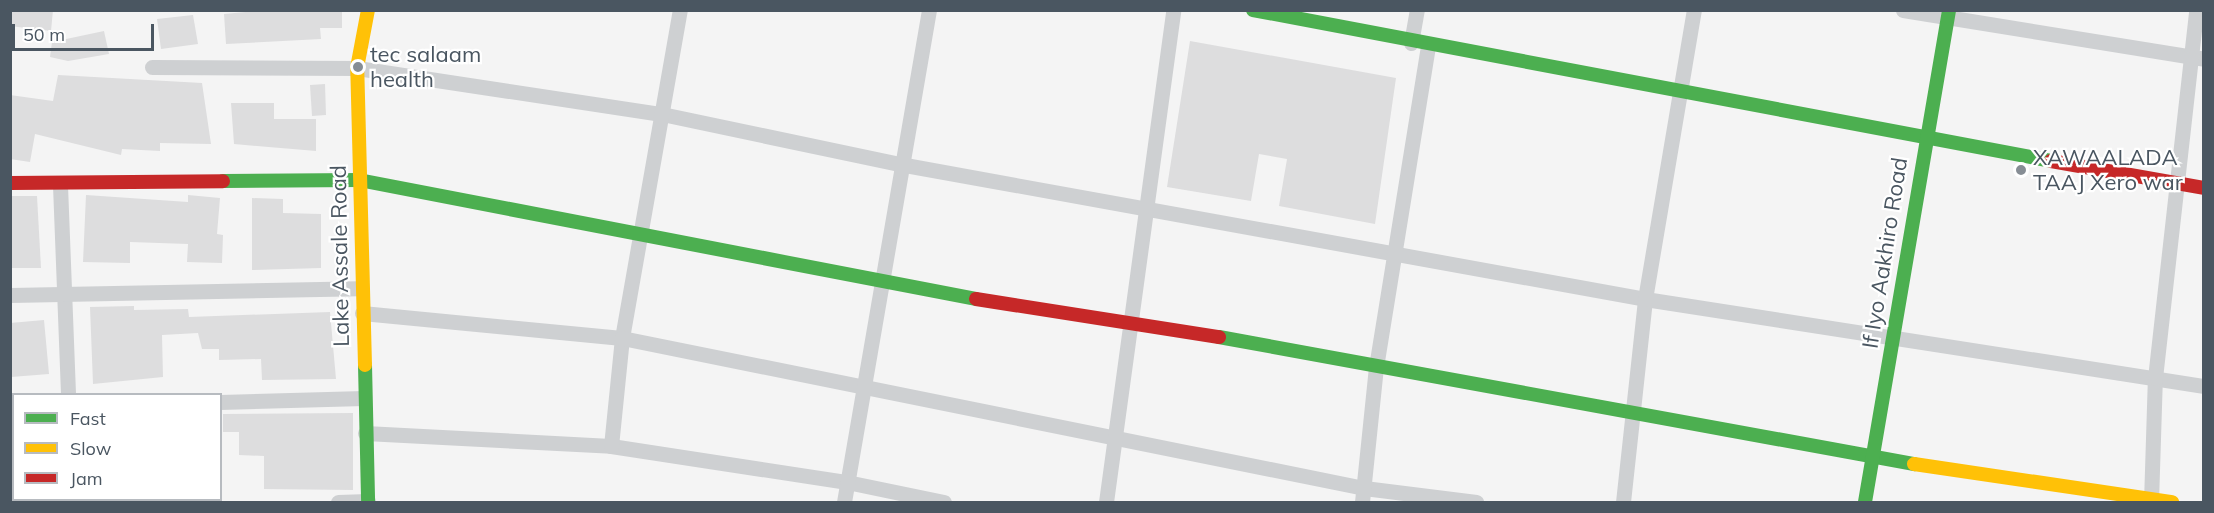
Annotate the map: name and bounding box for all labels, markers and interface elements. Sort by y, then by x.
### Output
scale bar [15,12,158,50]
text: 50 m [23,23,65,46]
place label: tec salaam health [370,41,481,92]
marker: tec salaam health [351,60,365,74]
place label: XAWAALADA TAAJ Xero war [2033,144,2183,196]
street label: If Iyo Aakhiro Road [1857,155,1913,351]
marker: XAWAALADA TAAJ Xero war [2014,163,2028,177]
street label: Lake Assale Road [325,165,355,347]
legend [12,393,222,501]
text: Fast [70,407,106,430]
text: Slow [70,437,111,460]
text: Jam [70,467,103,490]

